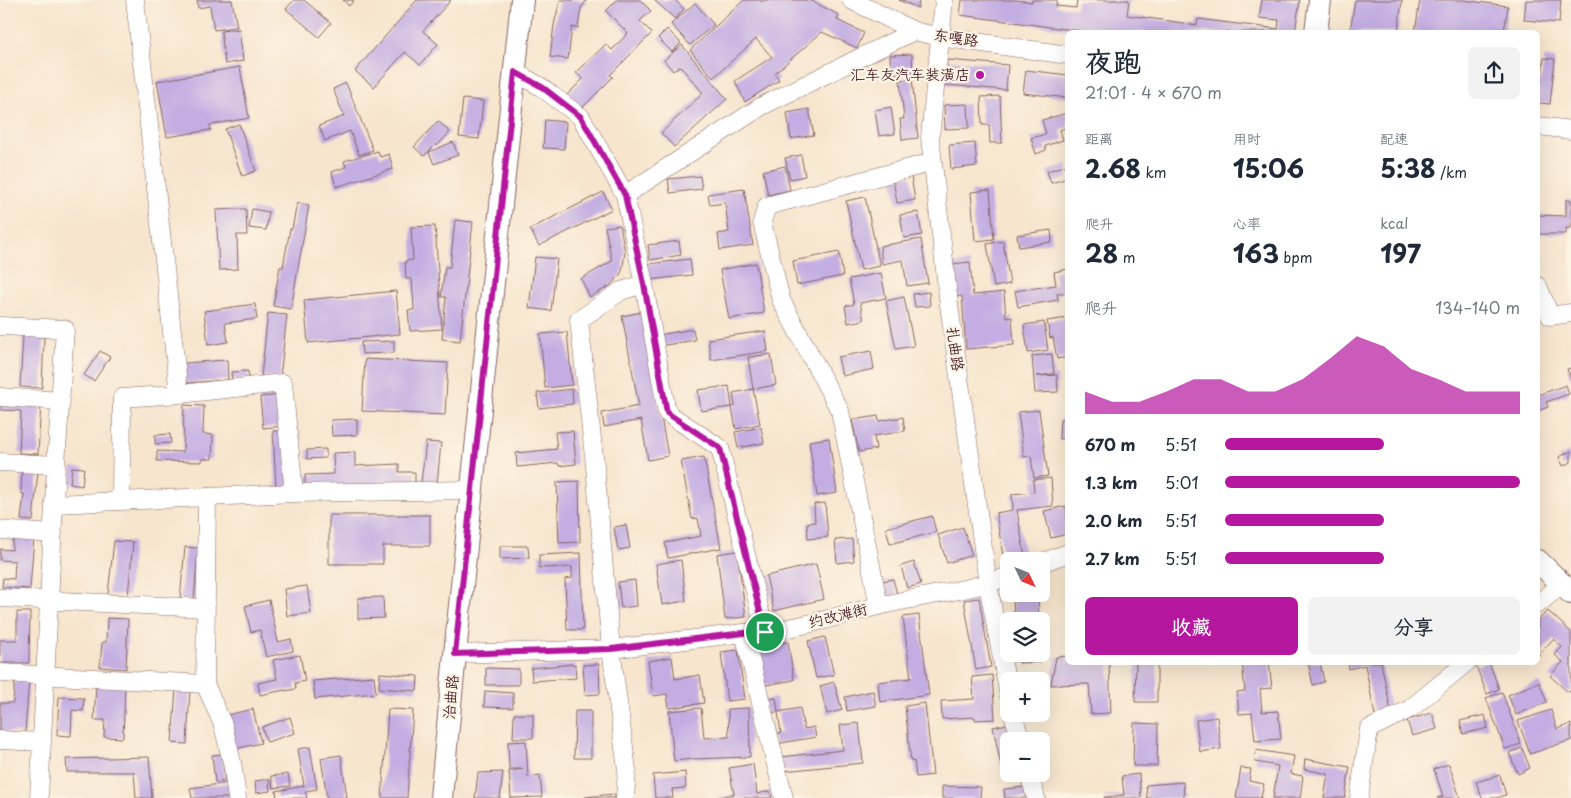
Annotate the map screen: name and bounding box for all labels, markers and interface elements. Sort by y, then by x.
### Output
street label: 东嘎路 [932,22,980,51]
text: 夜跑 [1085,39,1141,82]
button: share [1468,47,1520,99]
place label: 汇车友汽车装潢店 [850,62,970,85]
marker: 汇车友汽车装潢店 [974,69,986,81]
text: 21:01 · 4 × 670 m [1085,80,1222,104]
text: 距离 [1085,128,1113,149]
text: 用时 [1233,128,1261,149]
text: 配速 [1380,128,1408,149]
text: 2.68 [1085,149,1141,187]
text: 15:06 [1233,149,1304,187]
text: 5:38 [1380,149,1436,187]
text: km [1141,162,1167,183]
text: /km [1436,162,1467,183]
text: 爬升 [1085,213,1113,234]
text: 心率 [1233,213,1261,234]
text: kcal [1380,213,1408,234]
text: 28 [1085,234,1118,272]
text: 163 [1233,234,1279,272]
text: 197 [1380,234,1421,272]
text: m [1118,247,1136,268]
text: bpm [1279,247,1313,268]
text: 爬升 [1085,295,1117,319]
text: 134–140 m [1435,295,1520,319]
street label: 扎曲路 [942,325,971,373]
text: 670 m [1085,432,1136,456]
text: 5:51 [1165,432,1197,456]
text: 1.3 km [1085,470,1137,494]
text: 5:01 [1165,470,1199,494]
text: 2.0 km [1085,508,1142,532]
text: 5:51 [1165,508,1197,532]
text: 2.7 km [1085,546,1140,570]
text: 5:51 [1165,546,1197,570]
north arrow [1000,552,1050,602]
map controls [1000,552,1050,782]
street label: 约改滩街 [806,596,870,633]
button: 收藏 [1085,597,1298,655]
button: 分享 [1308,597,1520,655]
pin [744,611,786,653]
button: layers [1000,612,1050,662]
icon: arrive [751,618,779,646]
button: + [1000,672,1050,722]
street label: 治曲路 [436,673,463,720]
button: − [1000,732,1050,782]

